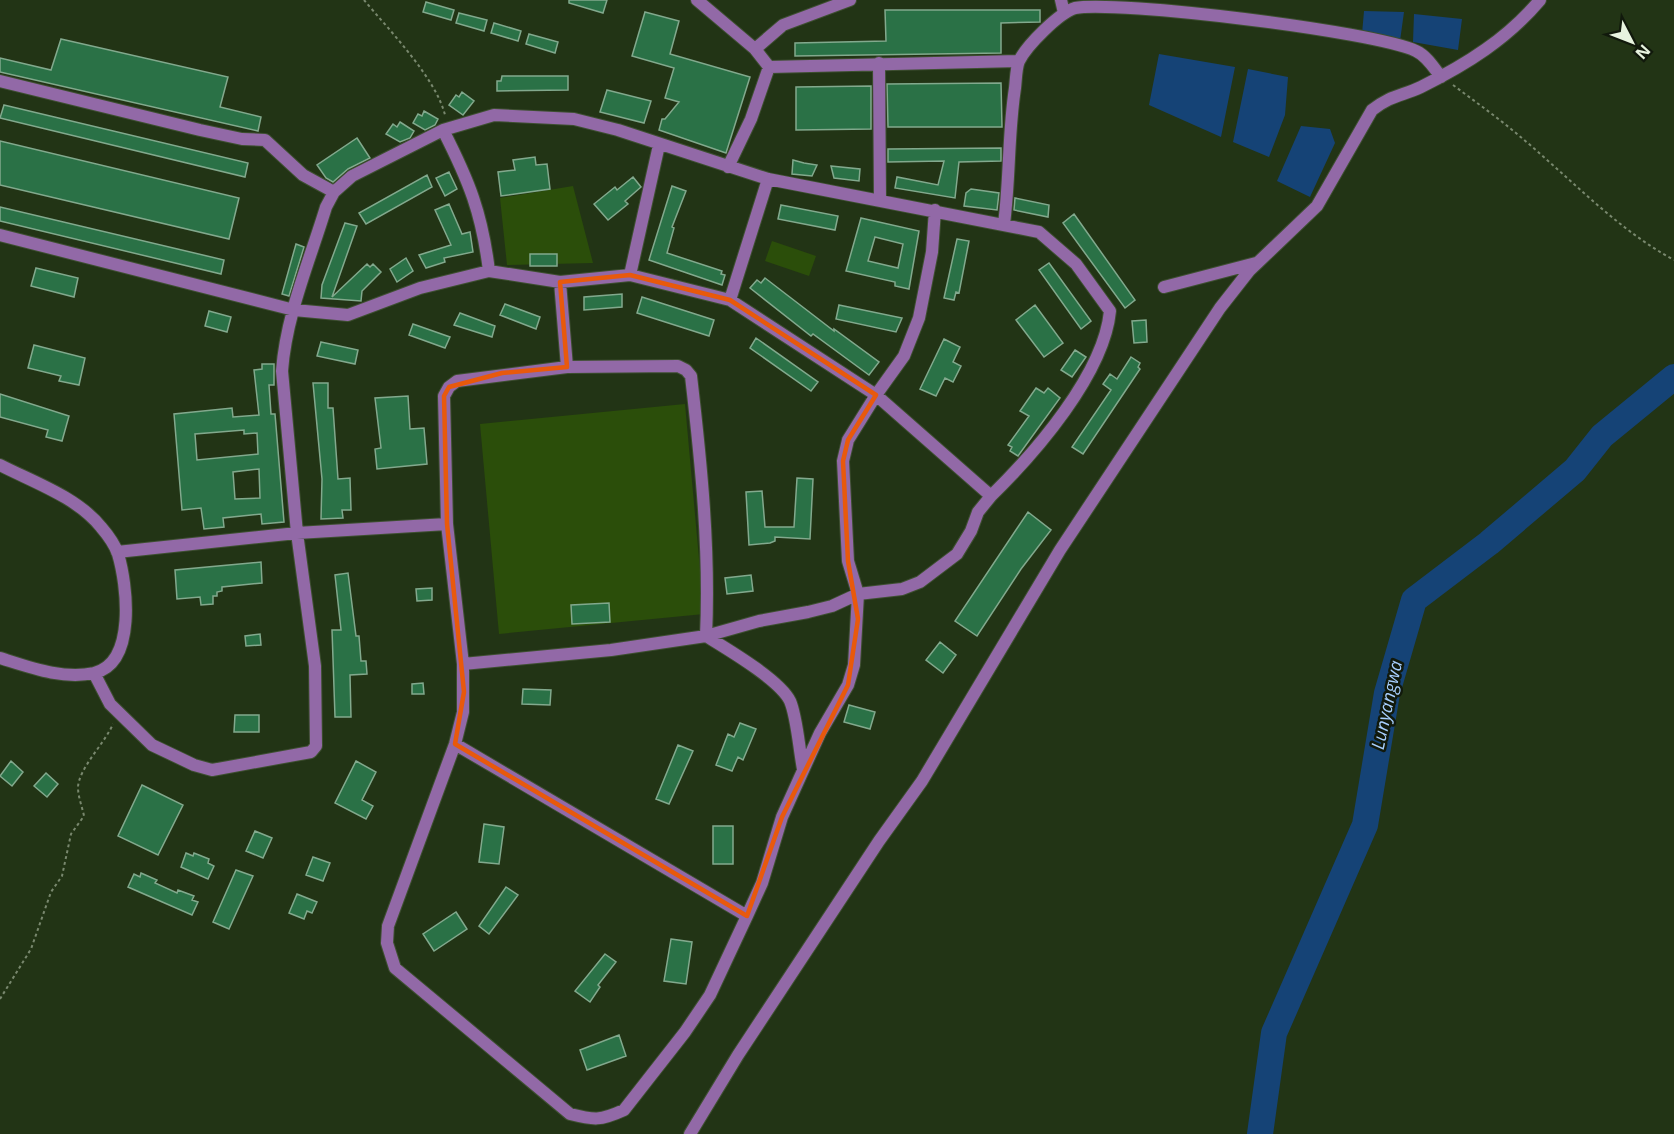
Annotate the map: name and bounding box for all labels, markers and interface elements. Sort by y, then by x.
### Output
north arrow [1602,12,1662,72]
text: N [1631,40,1656,64]
water label: Lunyangwa [1365,658,1407,752]

